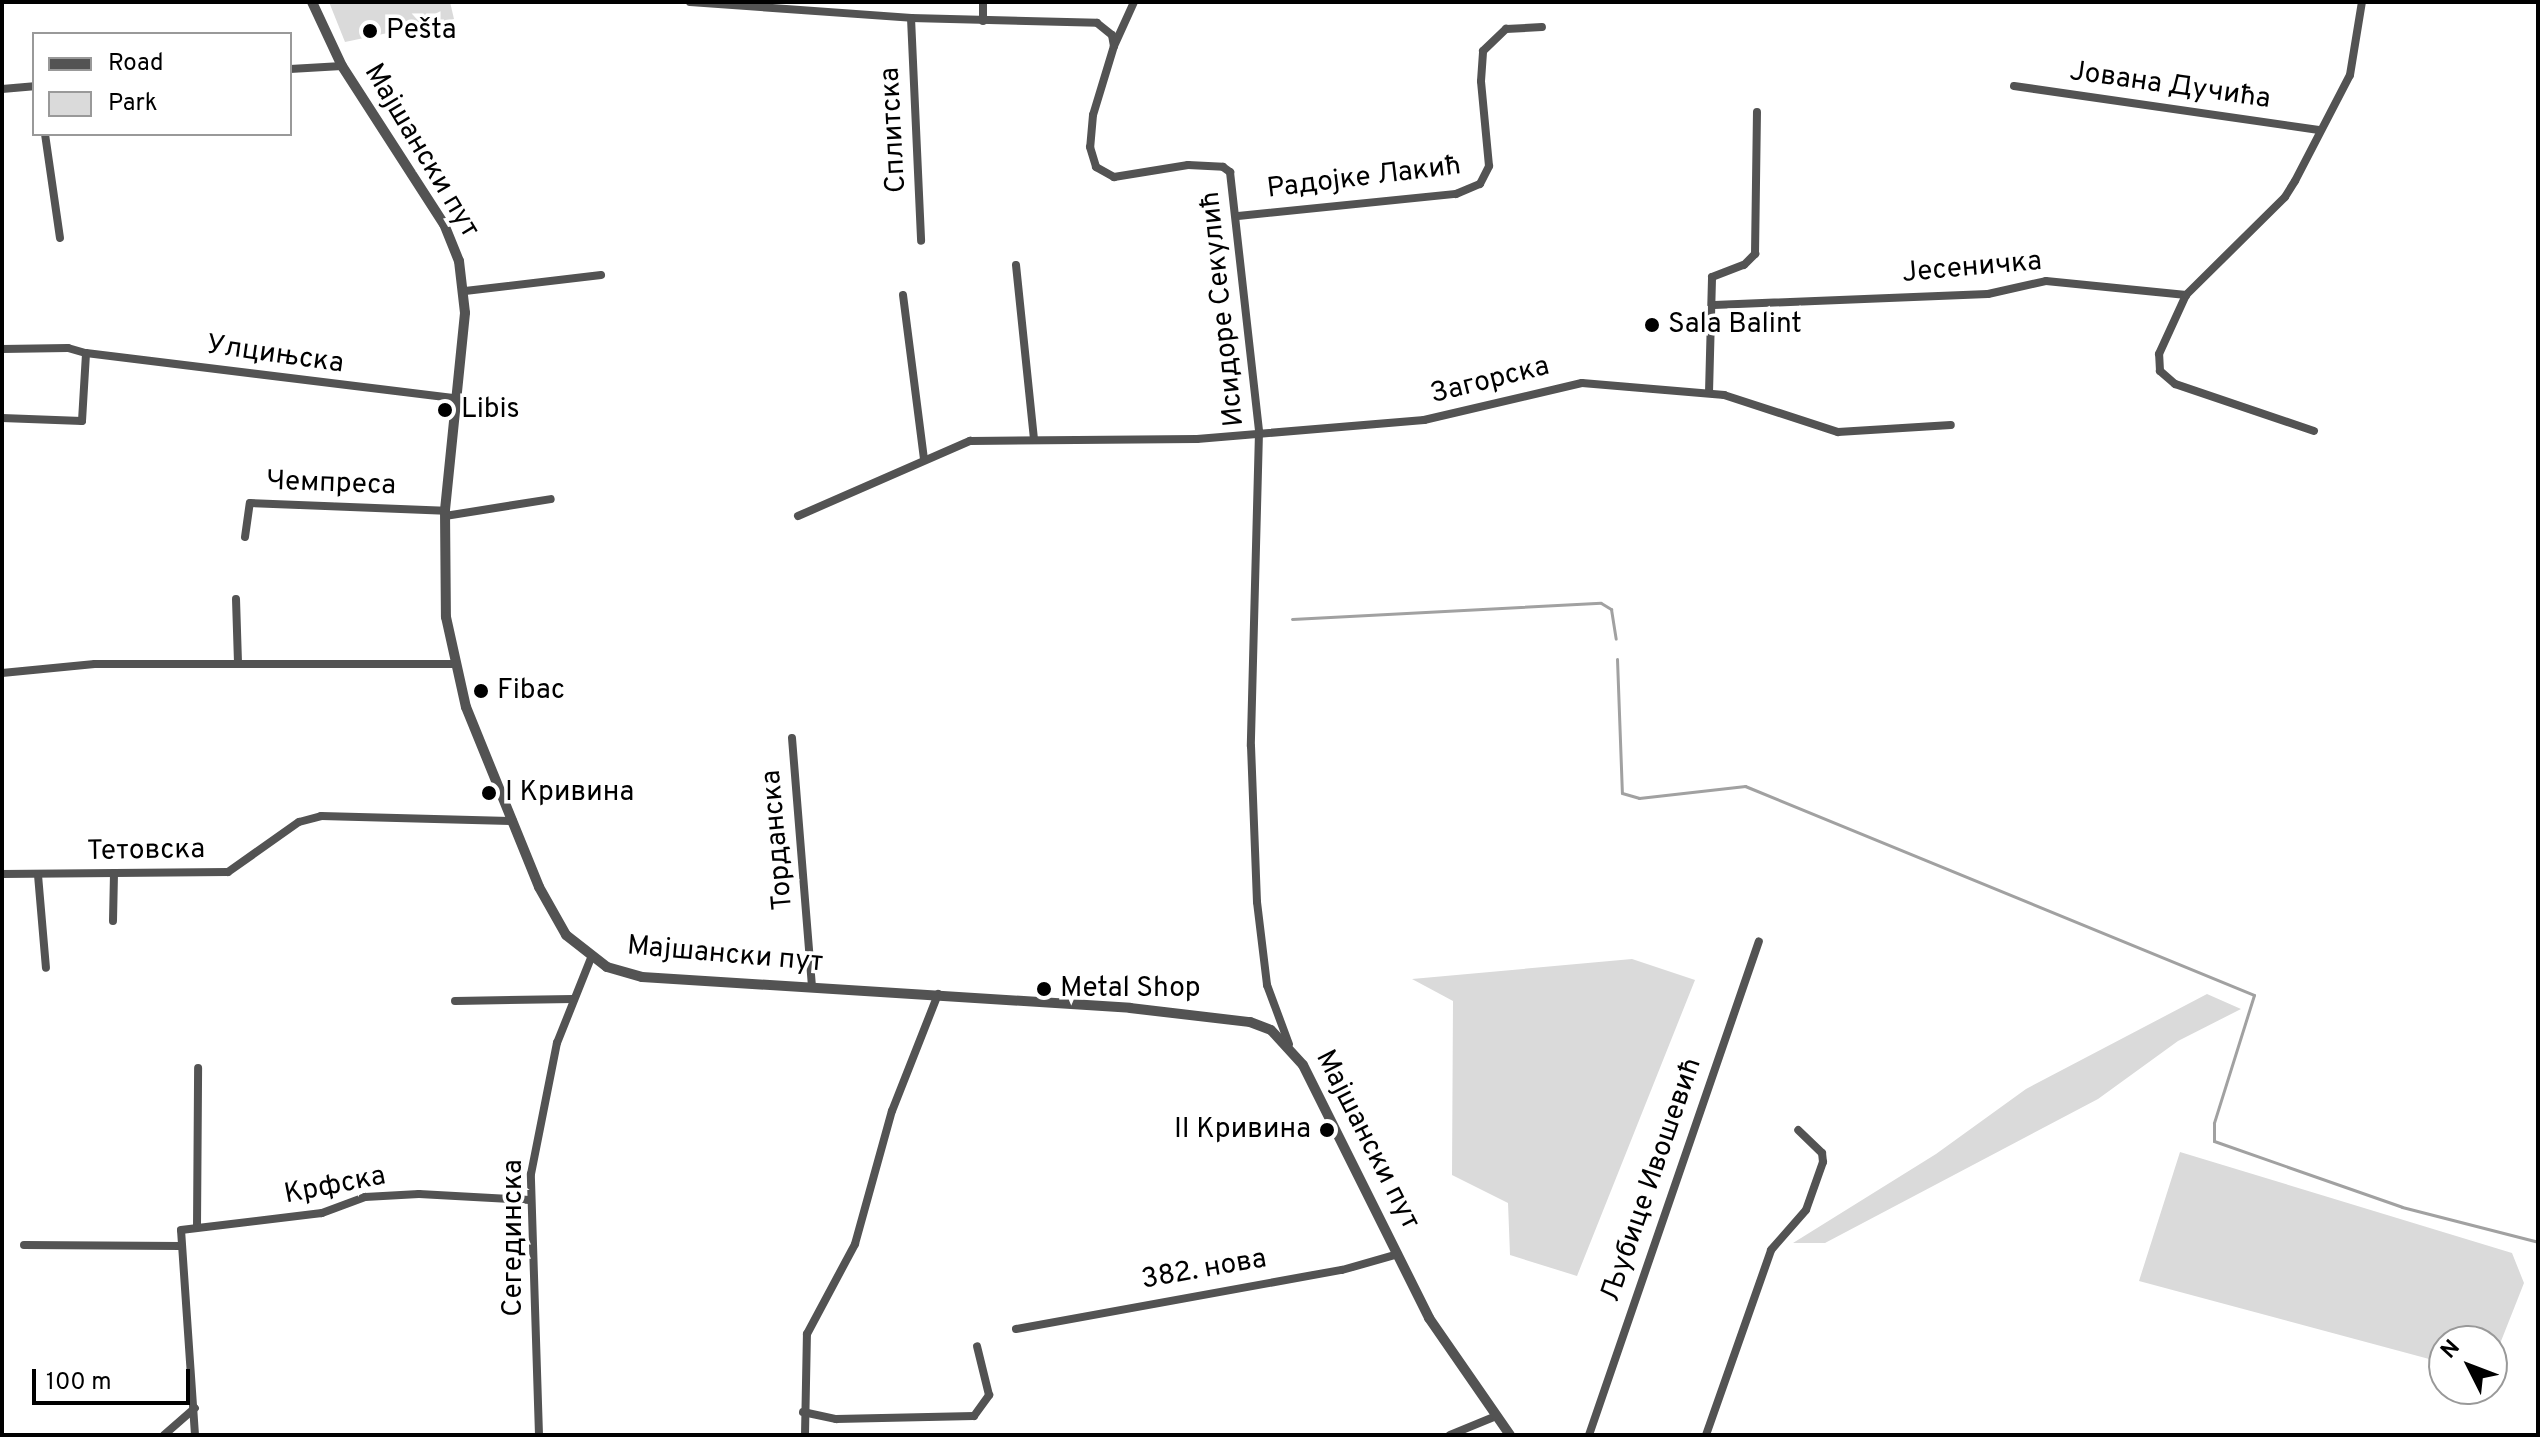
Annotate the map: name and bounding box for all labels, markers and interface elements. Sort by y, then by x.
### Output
place label: Pešta [386,14,456,48]
marker: Pešta [361,22,379,40]
legend [32,32,292,136]
text: Road [108,49,164,79]
street label: Јована Дучића [2067,55,2273,117]
street label: Мајшански пут [356,58,486,244]
street label: Сплитска [874,66,914,194]
text: Park [108,89,158,119]
street label: Радојке Лакић [1265,149,1463,207]
street label: Исидоре Секулић [1194,190,1252,428]
street label: Јесеничка [1901,245,2043,291]
place label: Sala Balint [1668,308,1802,342]
marker: Sala Balint [1643,316,1661,334]
street label: Улцињска [204,329,346,381]
street label: Загорска [1427,350,1553,412]
place label: Libis [461,393,520,427]
marker: Libis [436,401,454,419]
street label: Чемпреса [265,465,397,503]
place label: Fibac [497,674,565,708]
marker: Fibac [472,682,490,700]
street label: Торданска [755,768,801,912]
place label: I Кривина [505,776,634,810]
marker: I Кривина [480,784,498,802]
street label: Тетовска [87,833,205,869]
street label: Мајшански пут [626,930,824,980]
place label: Metal Shop [1060,972,1201,1006]
marker: Metal Shop [1035,980,1053,998]
street label: Мајшански пут [1307,1045,1427,1235]
street label: Љубице Ивошевић [1594,1054,1710,1306]
place label: II Кривина [1174,1113,1311,1147]
marker: II Кривина [1318,1121,1336,1139]
street label: Сегединска [497,1159,531,1317]
street label: Крфска [281,1160,389,1212]
street label: 382. нова [1139,1242,1269,1298]
north arrow [2428,1325,2508,1405]
text: N [2436,1335,2467,1365]
scale bar [36,1353,194,1403]
text: 100 m [46,1368,112,1398]

